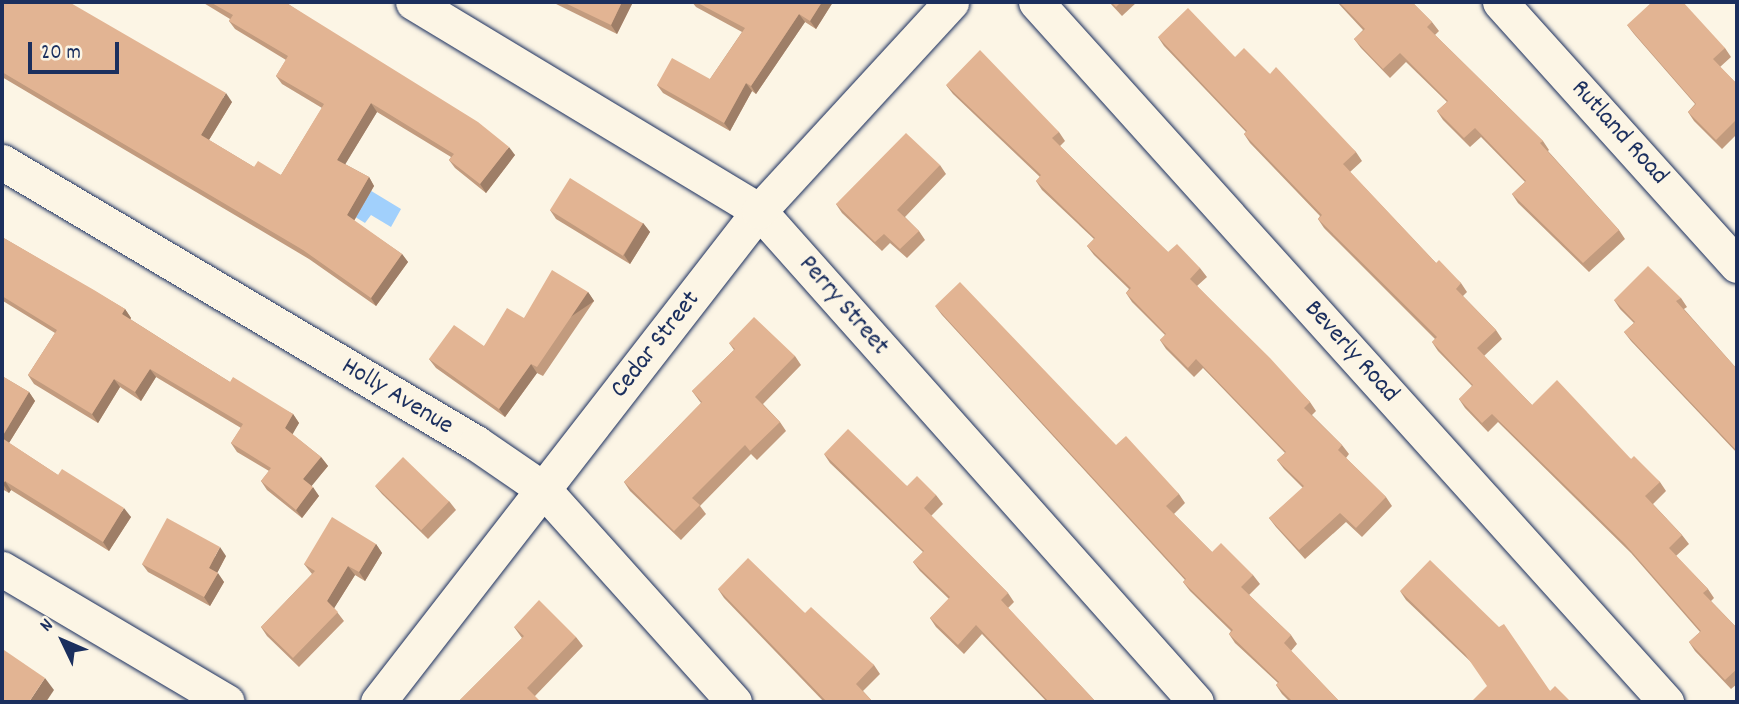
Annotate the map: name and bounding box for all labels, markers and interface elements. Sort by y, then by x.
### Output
scale bar [32,28,122,72]
text: 20 m [41,39,81,69]
street label: Rutland Road [1564,74,1674,192]
street label: Perry Street [791,250,895,362]
street label: Cedar Street [604,285,708,405]
street label: Beverly Road [1297,294,1405,410]
street label: Holly Avenue [335,351,459,443]
north arrow [28,606,98,676]
text: N [35,613,61,639]

